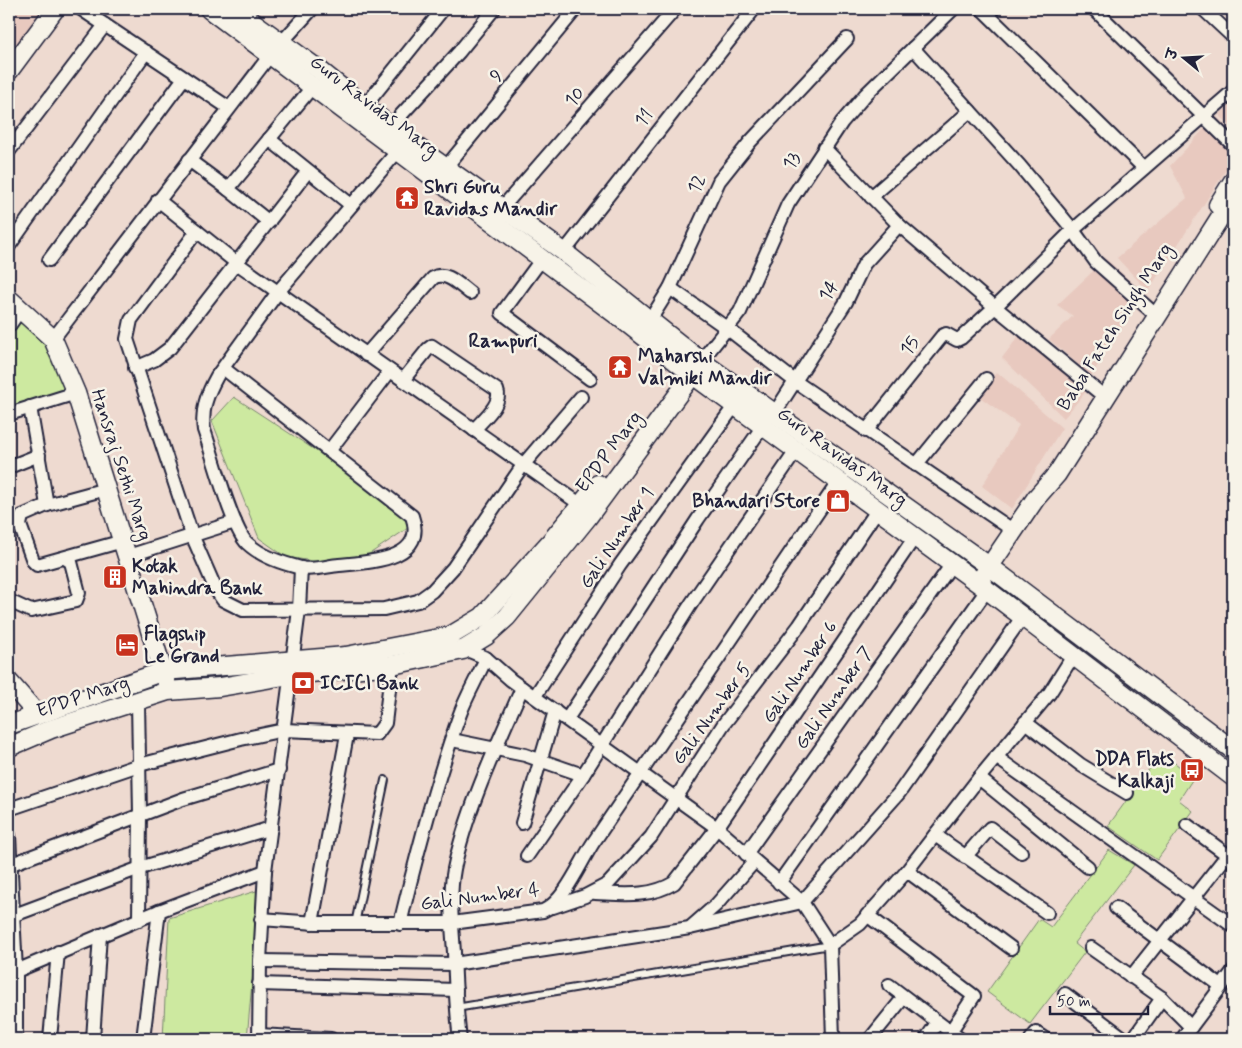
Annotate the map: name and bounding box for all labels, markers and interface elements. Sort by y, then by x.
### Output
north arrow [1160,32,1210,82]
text: उ [1162,45,1183,63]
street label: Guru Ravidas Marg [303,49,444,164]
street label: 9 [484,65,510,87]
street label: 10 [559,81,591,113]
street label: 11 [629,104,659,132]
street label: 13 [777,147,807,175]
street label: 12 [682,170,712,198]
place label: Shri Guru Ravidas Mandir [424,175,558,222]
temple icon: Shri Guru Ravidas Mandir [394,185,420,211]
street label: Baba Fateh Singh Marg [1051,239,1181,417]
street label: 14 [813,276,845,306]
district label: Rampuri [469,328,538,355]
street label: 15 [894,331,926,361]
place label: Maharshi Valmiki Mandir [638,344,773,391]
temple icon: Maharshi Valmiki Mandir [607,354,633,380]
street label: Hansraj Sethi Marg [83,386,157,545]
street label: Guru Ravidas Marg [771,401,912,514]
street label: EPDP Marg [570,406,649,499]
street label: Gali Number 1 [574,482,660,594]
shop icon: Bhandari Store [825,488,851,514]
place label: Bhandari Store [692,489,820,514]
place label: Kotak Mahindra Bank [132,554,263,601]
building icon: Kotak Mahindra Bank [102,564,128,590]
street label: Gali Number 6 [756,616,844,728]
place label: Flagship Le Grand [144,622,219,669]
hotel icon: Flagship Le Grand [114,632,140,658]
street label: Gali Number 7 [789,642,879,754]
street label: Gali Number 5 [667,658,757,770]
street label: EPDP Marg [33,670,133,726]
bank icon: ICICI Bank [290,670,316,696]
place label: ICICI Bank [320,671,419,696]
place label: DDA Flats Kalkaji [1095,747,1175,794]
bus stop icon: DDA Flats Kalkaji [1179,757,1205,783]
street label: Gali Number 4 [419,877,541,917]
scale bar [1050,983,1147,1015]
text: 50 m [1057,992,1091,1012]

